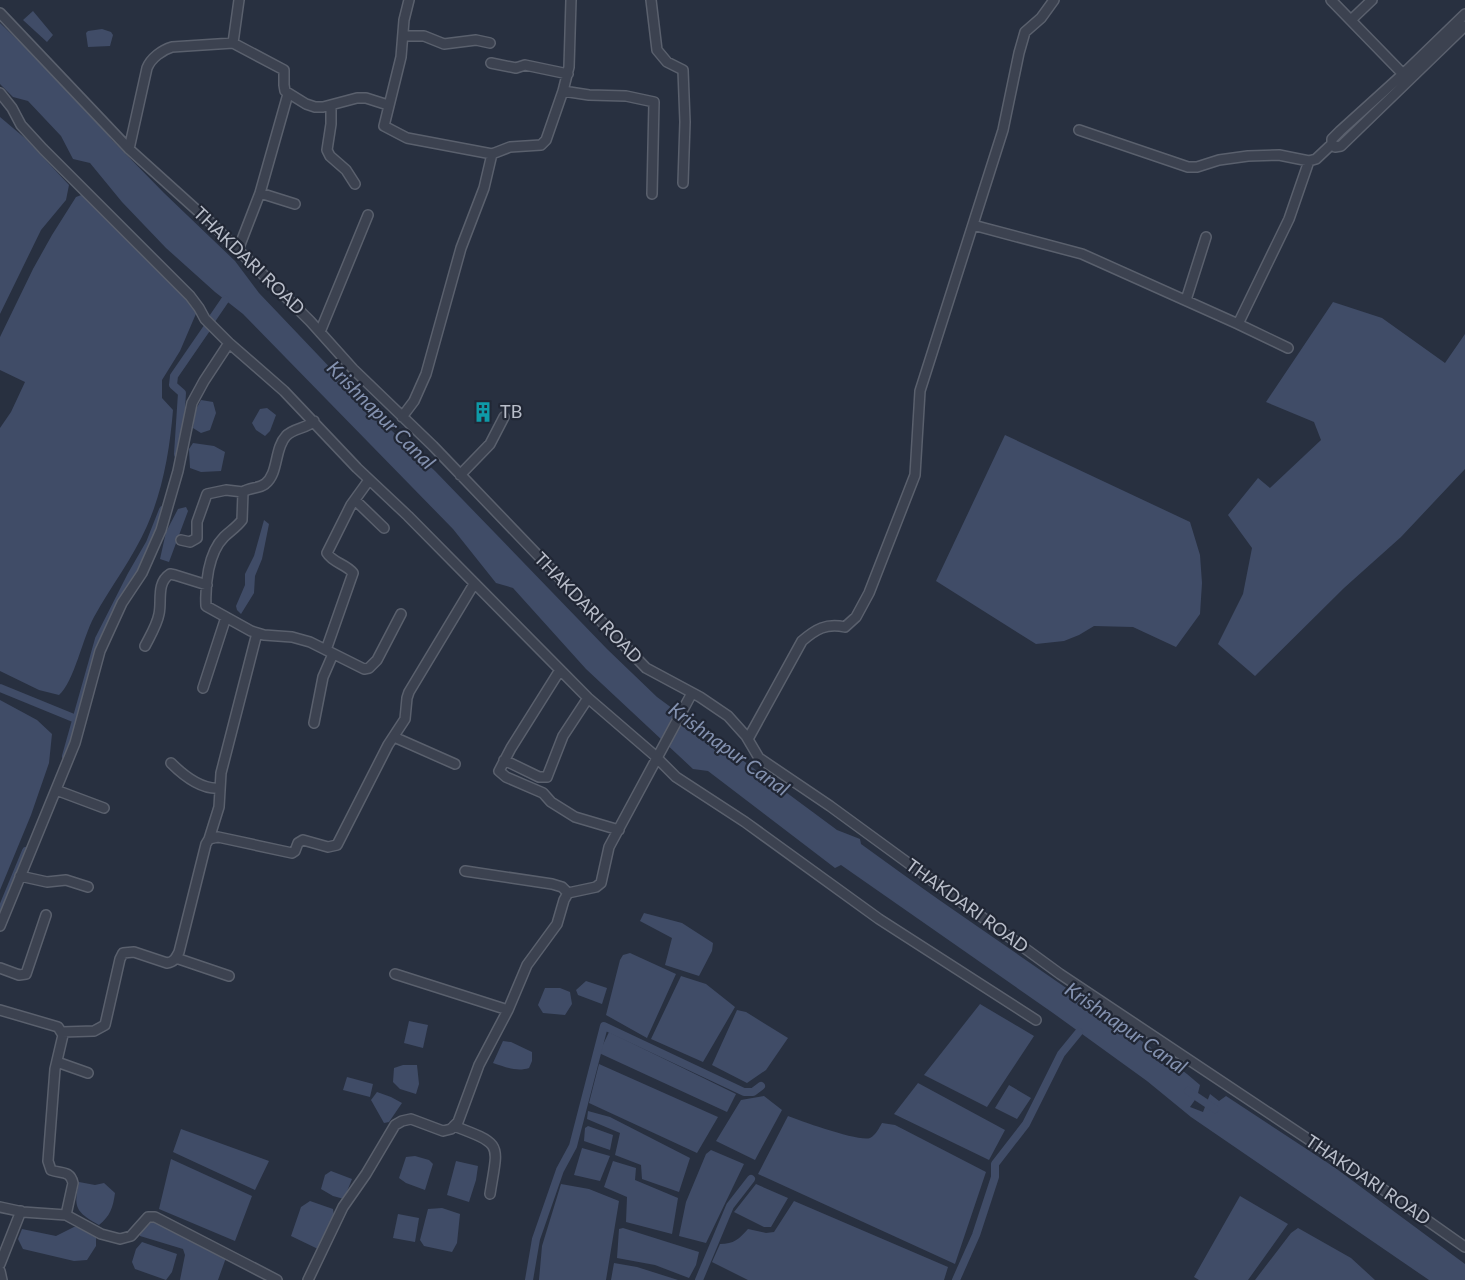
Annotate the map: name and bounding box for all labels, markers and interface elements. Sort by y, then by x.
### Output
street label: THAKDARI ROAD [190,202,310,319]
water label: Krishnapur Canal [323,355,441,474]
building icon: TB [471,400,495,424]
place label: TB [500,400,522,422]
street label: THAKDARI ROAD [530,547,647,667]
water label: Krishnapur Canal [665,696,795,800]
street label: THAKDARI ROAD [902,853,1033,957]
water label: Krishnapur Canal [1061,976,1193,1078]
street label: THAKDARI ROAD [1302,1129,1435,1229]

